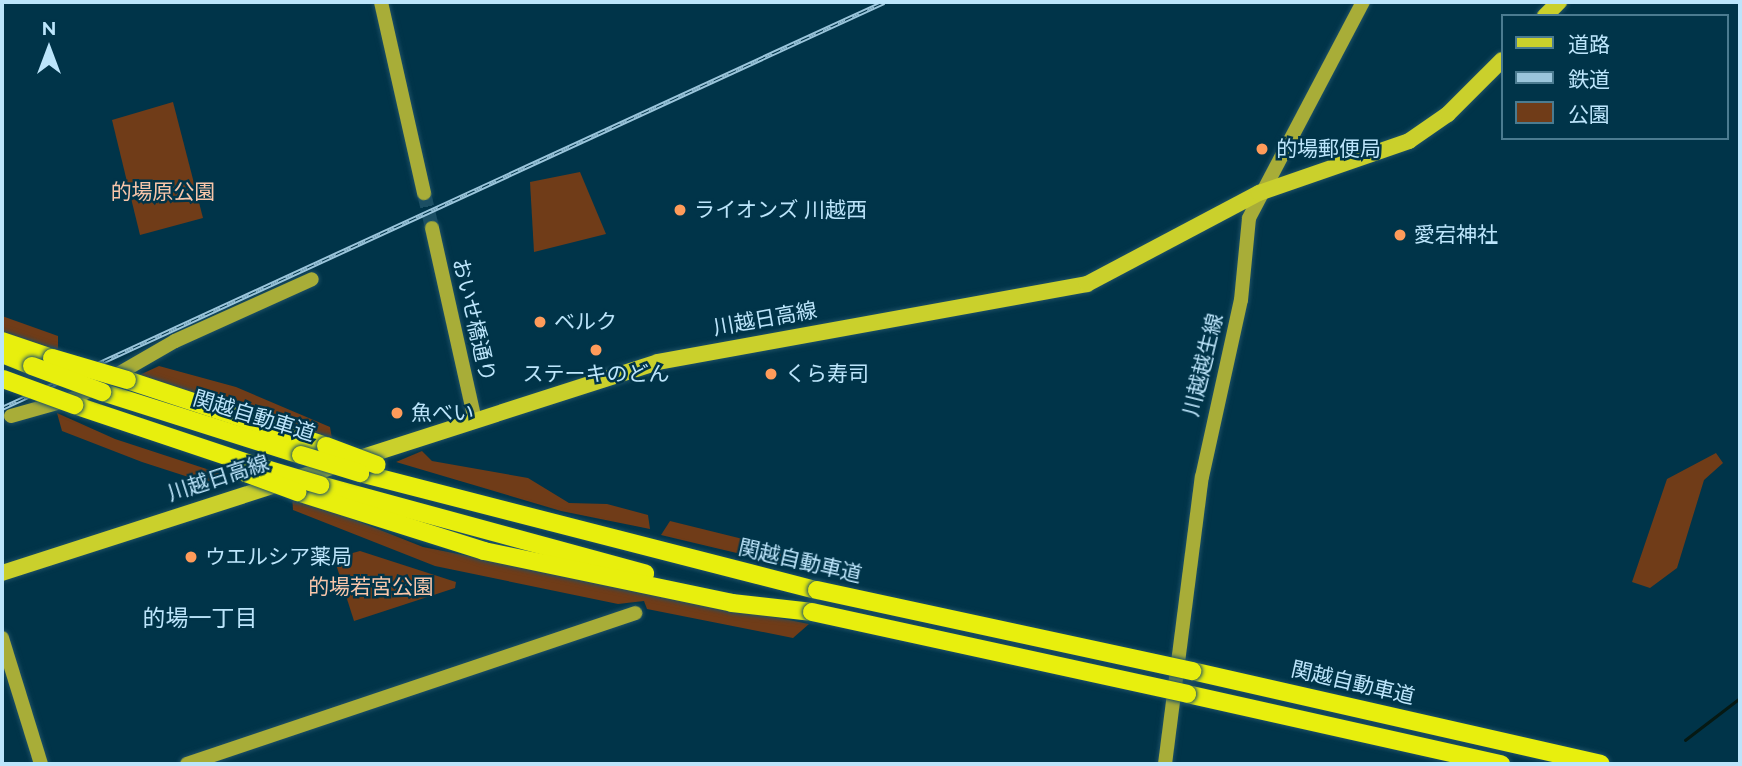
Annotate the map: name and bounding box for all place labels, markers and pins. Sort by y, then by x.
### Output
place label: 的場郵便局 [1276,136,1381,162]
marker: 的場郵便局 [1254,141,1270,157]
place label: ライオンズ 川越西 [694,197,867,223]
marker: ライオンズ 川越西 [672,202,688,218]
place label: 愛宕神社 [1414,222,1498,248]
marker: 愛宕神社 [1392,227,1408,243]
place label: ベルク [554,309,617,335]
marker: ベルク [532,314,548,330]
marker: ステーキのどん [588,342,604,358]
place label: ステーキのどん [523,361,669,387]
place label: くら寿司 [785,361,869,387]
marker: くら寿司 [763,366,779,382]
place label: 魚べい [411,400,474,426]
marker: 魚べい [389,405,405,421]
place label: ウエルシア薬局 [205,544,352,570]
marker: ウエルシア薬局 [183,549,199,565]

